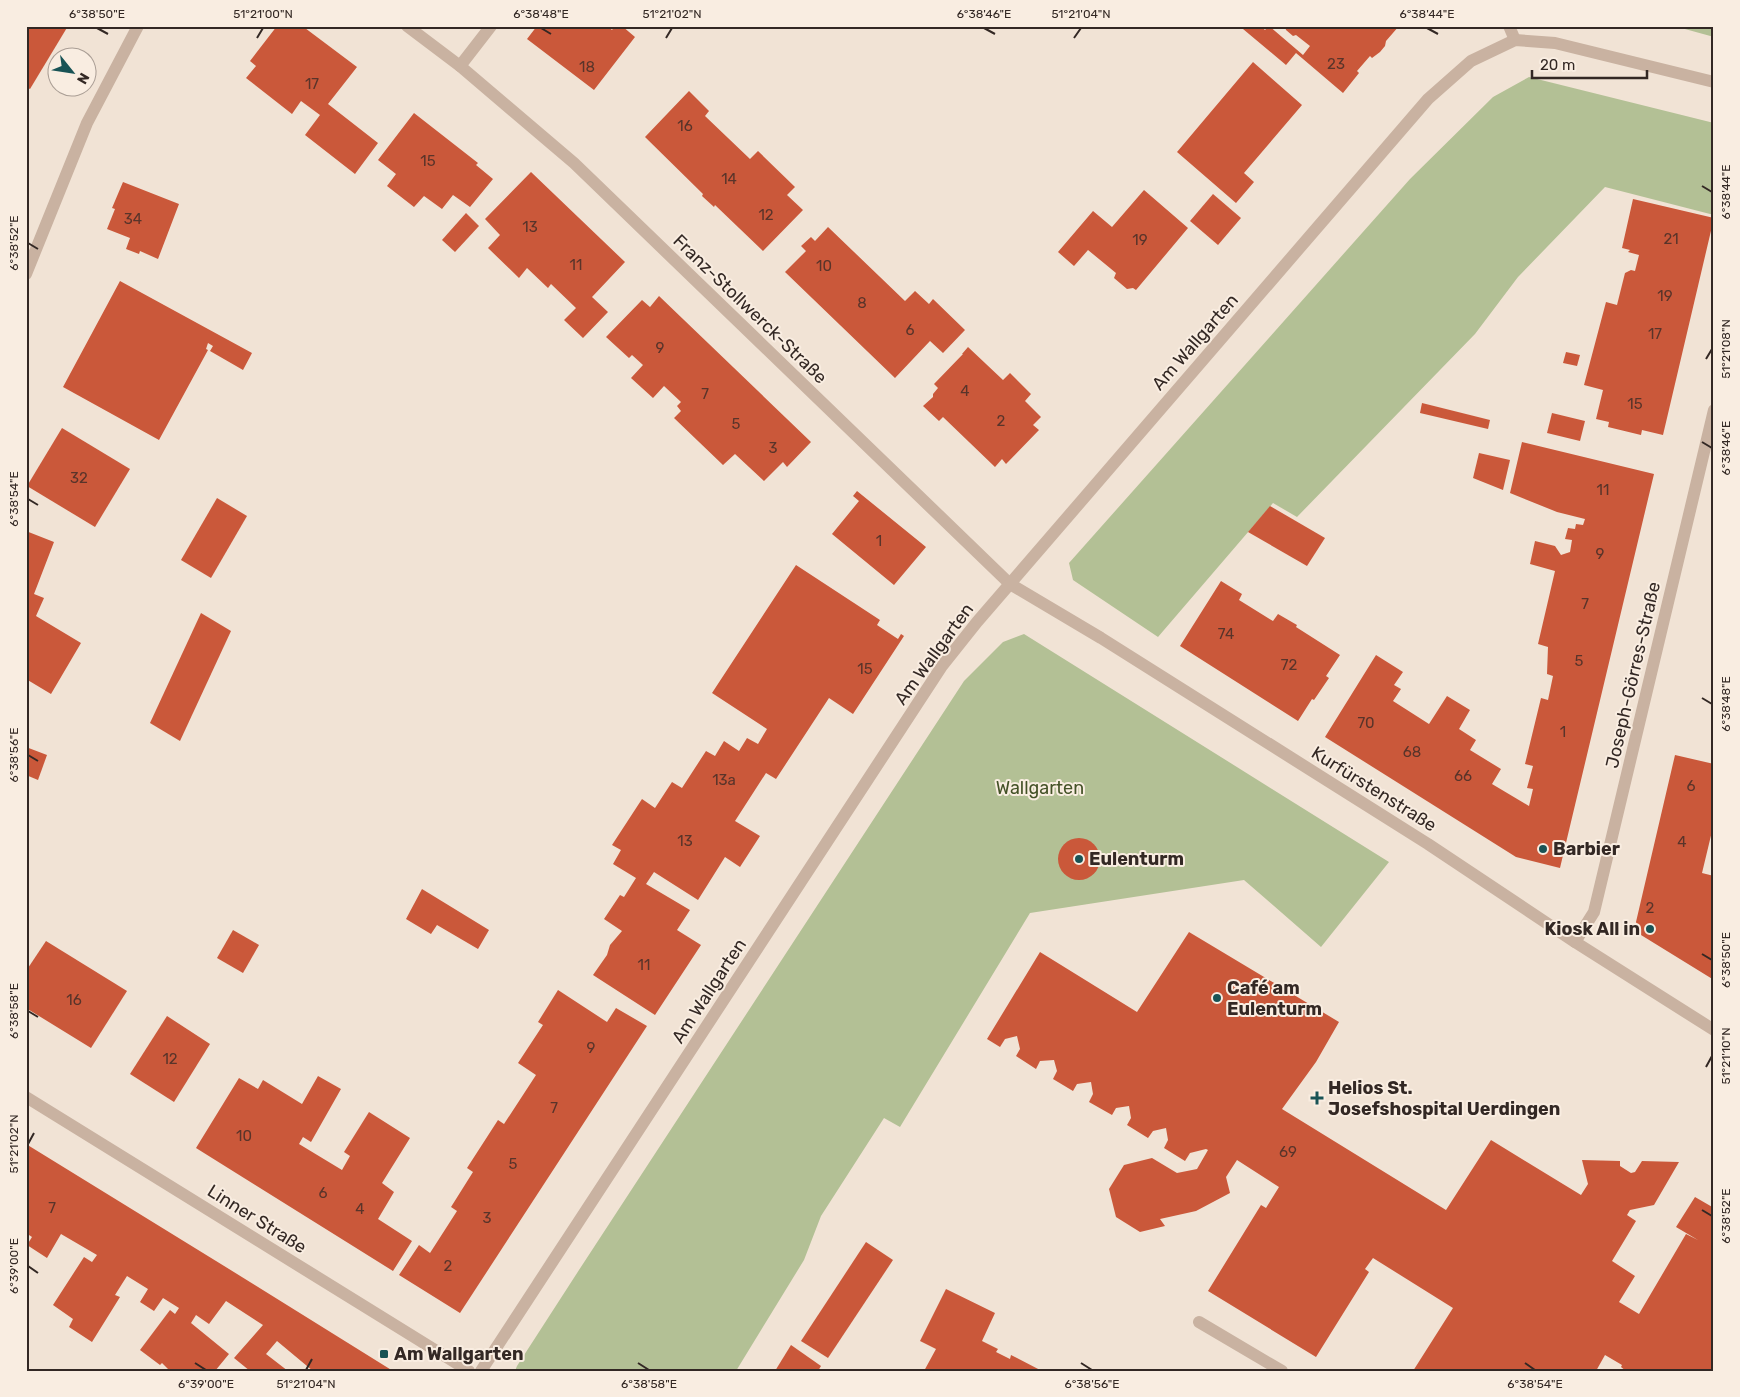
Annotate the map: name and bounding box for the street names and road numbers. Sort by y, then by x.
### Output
street label: Franz-Stollwerck-Straße [668,230,832,388]
street label: Am Wallgarten [1147,289,1243,395]
street label: Joseph-Görres-Straße [1601,580,1665,770]
street label: Am Wallgarten [890,599,978,709]
street label: Kurfürstenstraße [1307,742,1441,836]
street label: Am Wallgarten [667,935,751,1047]
street label: Linner Straße [203,1180,311,1258]

